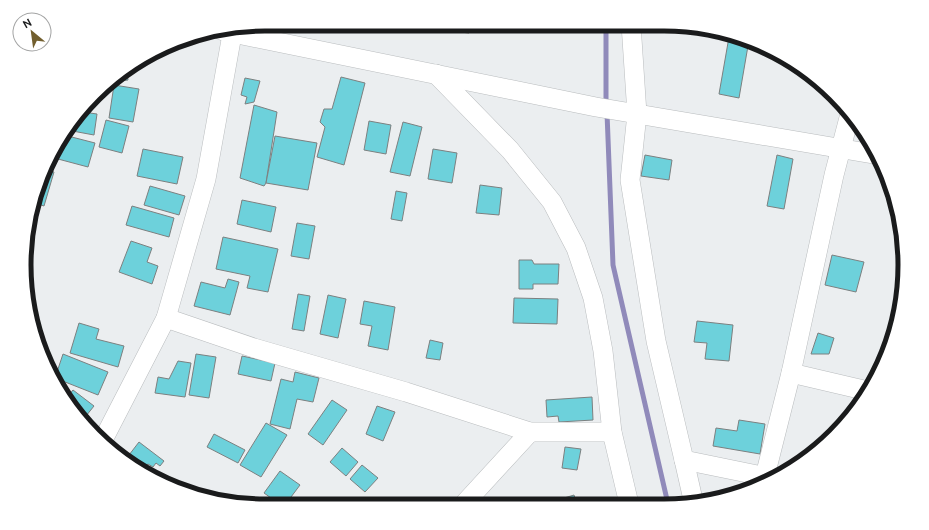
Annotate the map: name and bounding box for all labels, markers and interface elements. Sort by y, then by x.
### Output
north arrow [12,12,52,52]
text: N [21,16,34,30]

